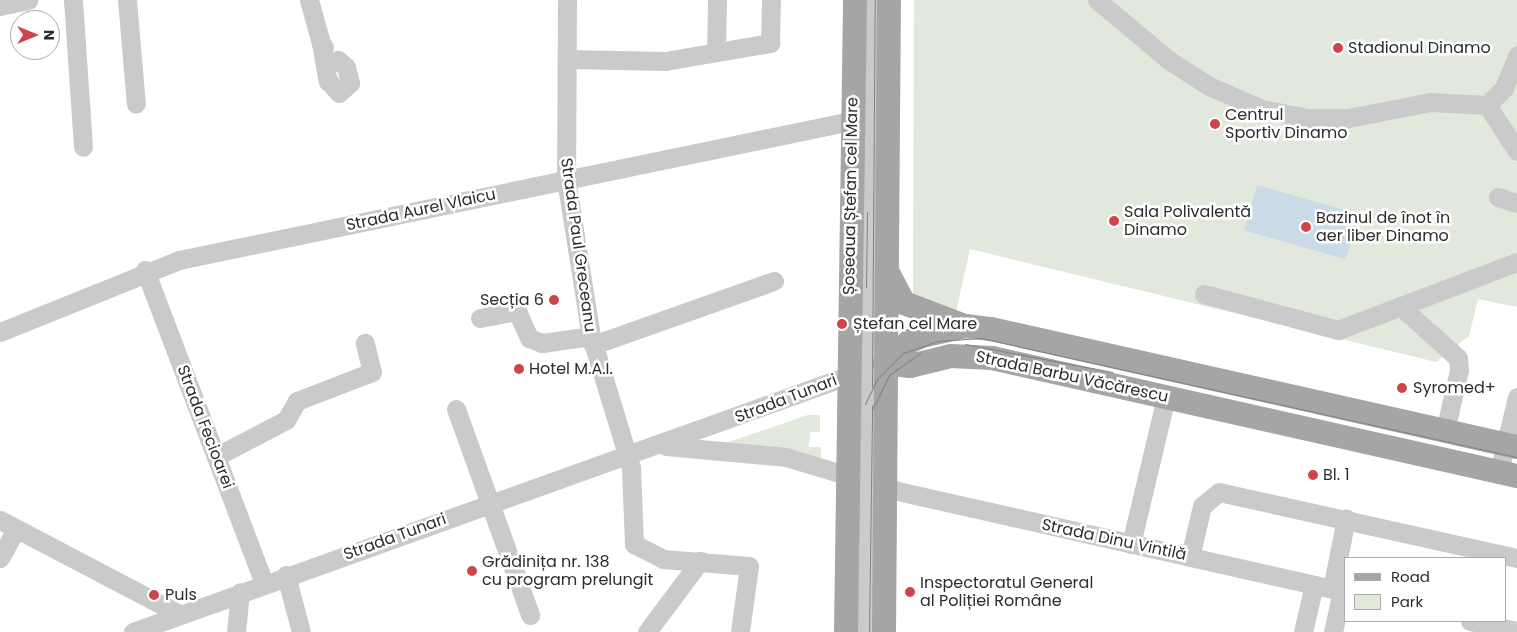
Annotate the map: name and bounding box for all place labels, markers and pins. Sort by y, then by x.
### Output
place label: Stadionul Dinamo [1348,38,1491,58]
marker: Stadionul Dinamo [1332,42,1344,54]
place label: Centrul Sportiv Dinamo [1225,105,1347,143]
marker: Centrul Sportiv Dinamo [1209,118,1221,130]
place label: Sala Polivalentă Dinamo [1124,202,1251,240]
place label: Bazinul de înot în aer liber Dinamo [1316,208,1450,246]
marker: Sala Polivalentă Dinamo [1108,215,1120,227]
marker: Bazinul de înot în aer liber Dinamo [1300,221,1312,233]
place label: Secția 6 [480,290,544,310]
marker: Secția 6 [548,294,560,306]
place label: Ștefan cel Mare [853,314,977,334]
marker: Ștefan cel Mare [835,317,849,331]
place label: Hotel M.A.I. [529,359,613,379]
marker: Hotel M.A.I. [513,363,525,375]
place label: Syromed+ [1413,378,1496,398]
marker: Syromed+ [1395,381,1409,395]
place label: Bl. 1 [1323,465,1349,485]
marker: Bl. 1 [1307,469,1319,481]
place label: Grădinița nr. 138 cu program prelungit [482,552,653,590]
marker: Grădinița nr. 138 cu program prelungit [466,565,478,577]
place label: Inspectoratul General al Poliției Române [920,573,1093,611]
place label: Puls [165,585,197,605]
marker: Inspectoratul General al Poliției Române [904,586,916,598]
marker: Puls [147,588,161,602]

